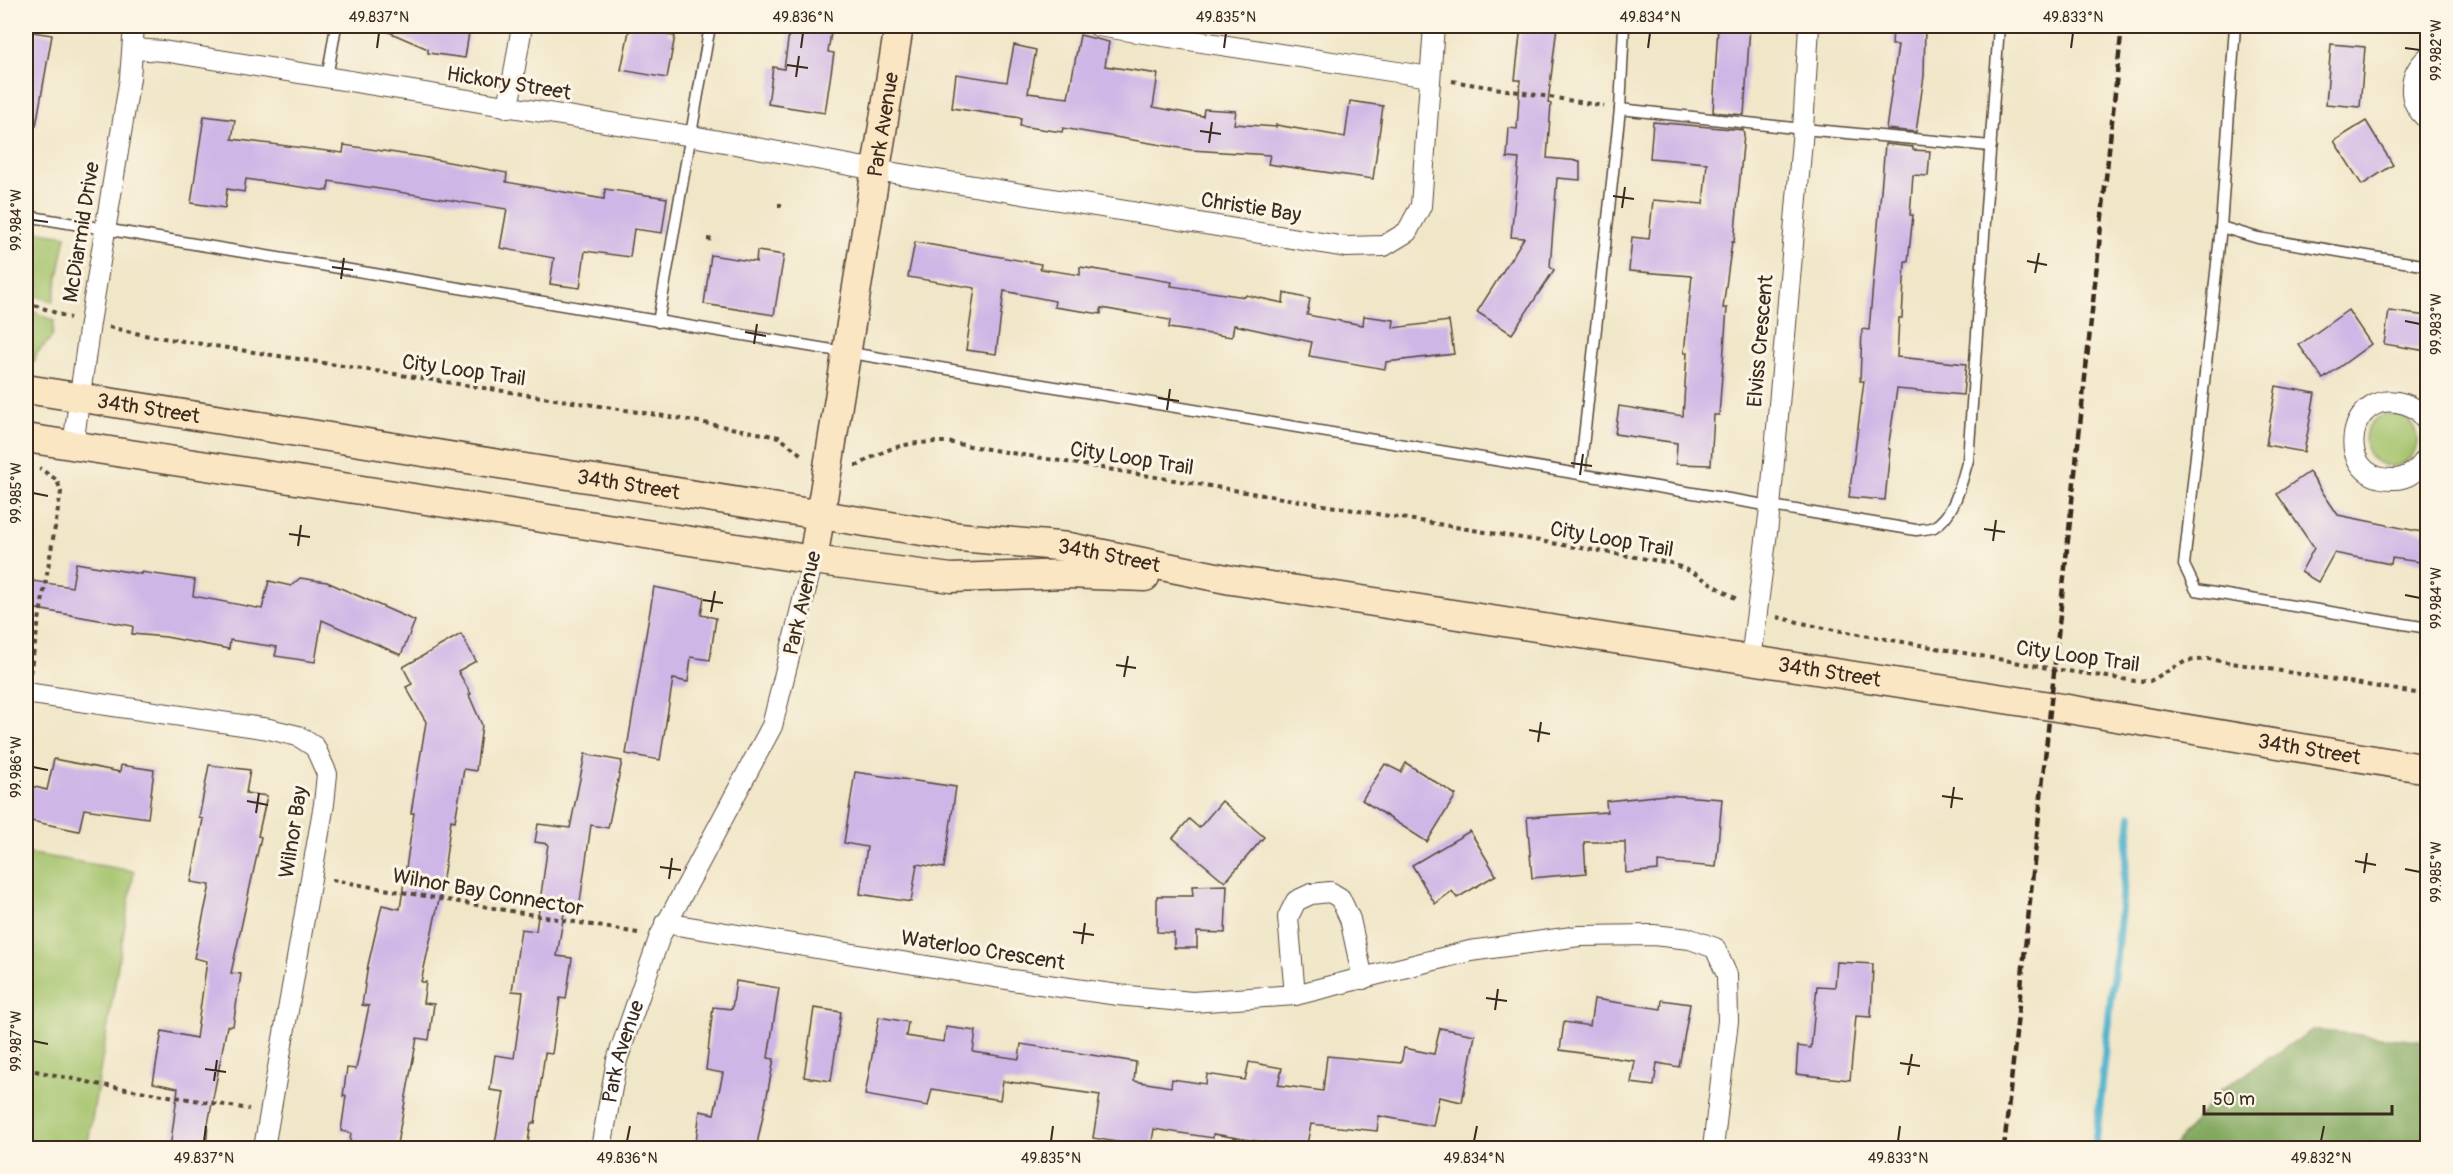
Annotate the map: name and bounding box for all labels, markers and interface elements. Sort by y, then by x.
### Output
text: 49.837°N [349,8,409,27]
text: 49.836°N [772,8,834,27]
text: 49.835°N [1196,8,1256,27]
text: 49.834°N [1619,8,1681,27]
text: 49.833°N [2043,8,2103,27]
text: 99.982°W [2427,19,2446,81]
street label: Hickory Street [445,60,574,107]
street label: Park Avenue [862,70,905,179]
street label: McDiarmid Drive [57,159,106,304]
street label: Christie Bay [1199,186,1303,229]
text: 99.984°W [7,189,26,251]
street label: Elviss Crescent [1741,273,1780,408]
text: 99.983°W [2427,293,2446,355]
street label: City Loop Trail [400,348,528,393]
street label: 34th Street [95,387,202,430]
street label: City Loop Trail [1068,435,1196,482]
text: 99.985°W [7,462,26,524]
street label: 34th Street [575,464,682,507]
street label: City Loop Trail [1548,515,1676,564]
street label: 34th Street [1057,533,1163,579]
street label: Park Avenue [777,548,828,658]
text: 99.984°W [2427,567,2446,629]
street label: City Loop Trail [2014,634,2142,679]
street label: 34th Street [1776,651,1883,694]
street label: 34th Street [2256,728,2363,772]
text: 99.986°W [7,736,26,798]
street label: Wilnor Bay [273,784,314,880]
text: 99.985°W [2427,841,2446,903]
street label: Wilnor Bay Connector [390,862,586,923]
street label: Waterloo Crescent [899,924,1068,977]
street label: Park Avenue [596,996,651,1105]
text: 99.987°W [7,1010,26,1072]
scale bar [2204,1078,2392,1116]
text: 50 m [2213,1088,2255,1111]
text: 49.837°N [174,1149,234,1168]
text: 49.836°N [596,1149,658,1168]
text: 49.835°N [1021,1149,1081,1168]
text: 49.834°N [1443,1149,1505,1168]
text: 49.833°N [1868,1149,1928,1168]
text: 49.832°N [2291,1149,2351,1168]

